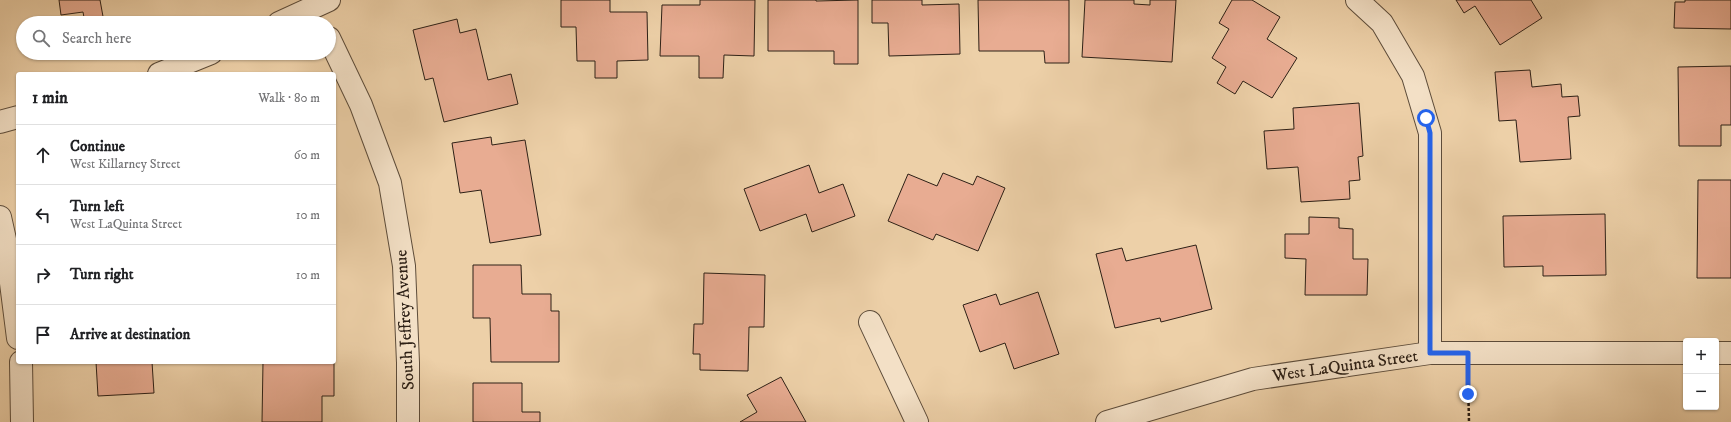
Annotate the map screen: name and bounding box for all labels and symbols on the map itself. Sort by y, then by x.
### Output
route start [1417,109,1435,127]
street label: South Jeffrey Avenue [390,249,420,391]
street label: West LaQuinta Street [1270,345,1420,387]
route end [1459,385,1477,403]

